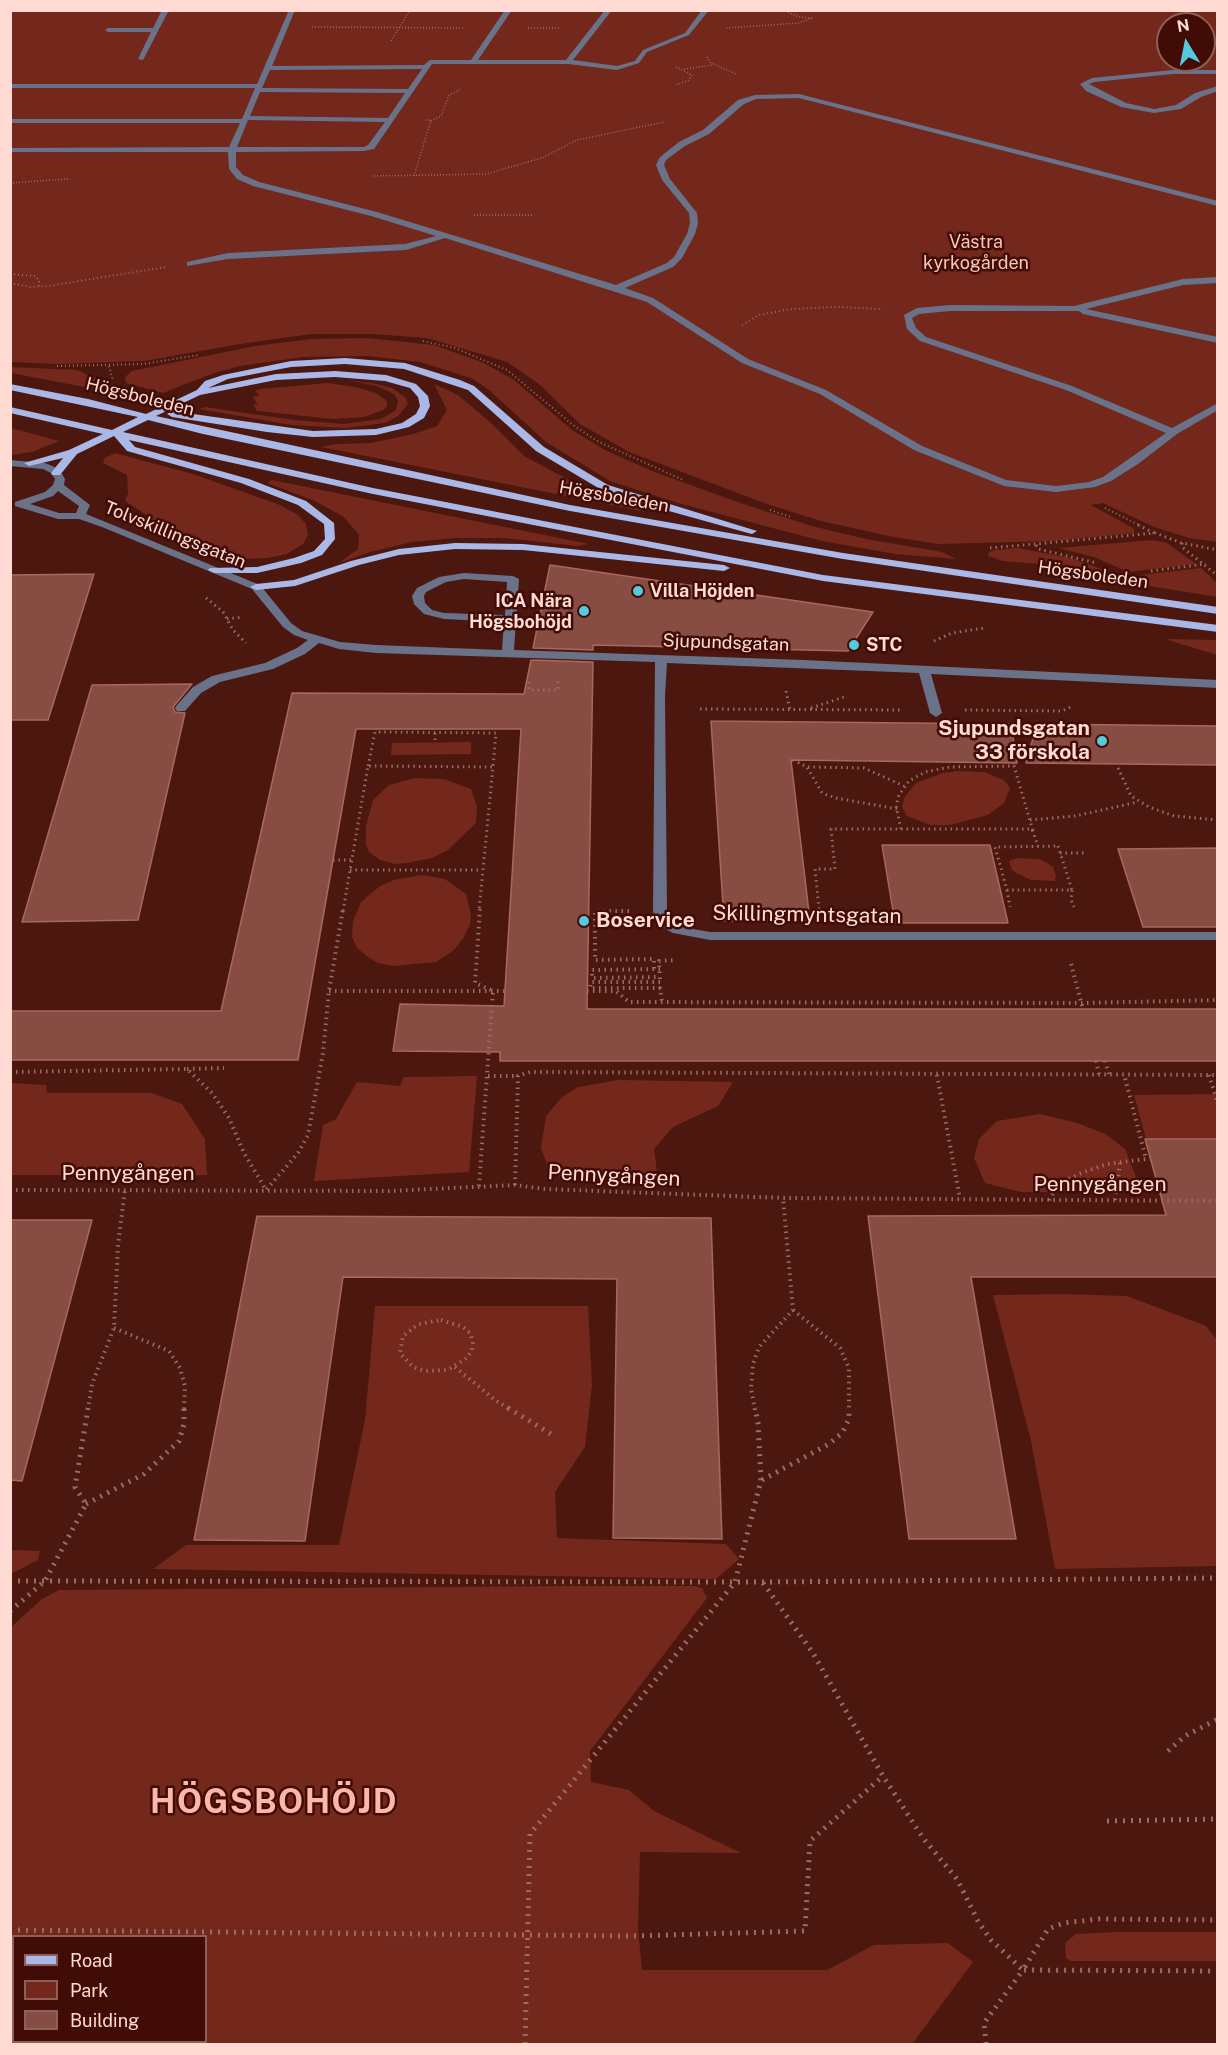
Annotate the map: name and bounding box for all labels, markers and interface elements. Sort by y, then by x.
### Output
north arrow [1156,12,1216,72]
text: N [1175,15,1191,36]
park label: Västra kyrkogården [923,231,1029,274]
street label: Högsboleden [83,373,197,421]
street label: Högsboleden [557,477,671,517]
street label: Tolvskillingsgatan [101,497,249,573]
street label: Högsboleden [1036,557,1150,593]
place label: Villa Höjden [650,580,754,602]
marker: Villa Höjden [631,584,645,598]
place label: ICA Nära Högsbohöjd [469,590,572,632]
marker: ICA Nära Högsbohöjd [577,604,591,618]
street label: Sjupundsgatan [662,630,790,656]
place label: STC [866,634,902,656]
marker: STC [847,638,861,652]
place label: Sjupundsgatan 33 förskola [938,716,1090,766]
marker: Sjupundsgatan 33 förskola [1095,734,1109,748]
street label: Skillingmyntsgatan [712,901,902,929]
place label: Boservice [596,908,695,934]
marker: Boservice [577,914,591,928]
street label: Pennygången [547,1160,681,1192]
street label: Pennygången [61,1161,195,1187]
street label: Pennygången [1033,1172,1167,1198]
district label: HÖGSBOHÖJD [150,1783,398,1823]
legend [12,1935,207,2043]
text: Road [70,1950,113,1971]
text: Park [70,1980,108,2001]
text: Building [70,2010,139,2031]

